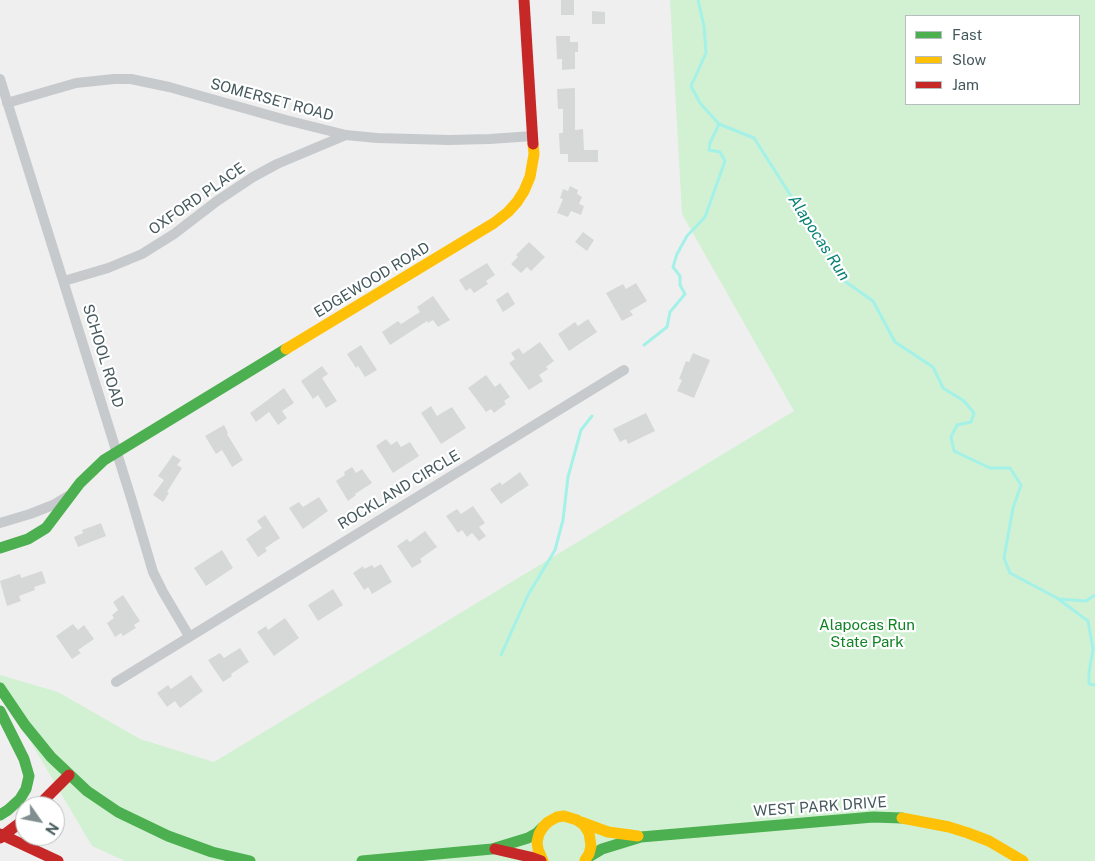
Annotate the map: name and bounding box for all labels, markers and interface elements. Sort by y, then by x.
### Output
legend [905,15,1080,105]
text: Fast [952,26,982,43]
text: Slow [952,51,986,68]
street label: SOMERSET ROAD [208,75,336,125]
text: Jam [952,76,979,93]
street label: OXFORD PLACE [145,159,249,239]
water label: Alapocas Run [784,191,854,285]
street label: EDGEWOOD ROAD [311,238,433,322]
street label: SCHOOL ROAD [79,302,127,410]
street label: ROCKLAND CIRCLE [335,446,463,534]
park label: Alapocas Run State Park [819,616,915,651]
street label: WEST PARK DRIVE [753,793,887,821]
north arrow [15,796,65,846]
text: N [42,820,61,838]

